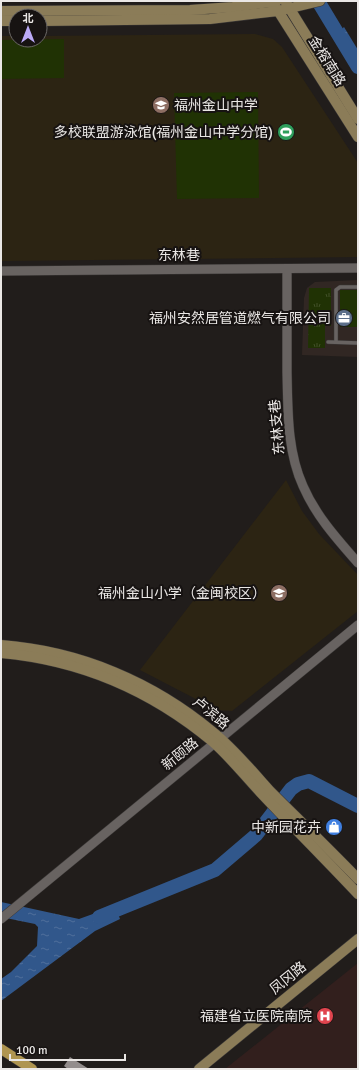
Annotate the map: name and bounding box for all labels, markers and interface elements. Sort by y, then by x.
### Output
north arrow [8,8,48,48]
text: 北 [23,12,34,25]
street label: 金榕南路 [305,33,349,89]
school or university icon: 福州金山中学 [151,95,171,115]
place label: 福州金山中学 [174,97,258,114]
sports icon: 多校联盟游泳馆(福州金山中学分馆) [276,122,296,142]
place label: 多校联盟游泳馆(福州金山中学分馆) [54,124,273,141]
street label: 东林巷 [158,247,200,264]
office icon: 福州安然居管道燃气有限公司 [334,308,354,328]
place label: 福州安然居管道燃气有限公司 [149,310,331,327]
street label: 东林支巷 [266,398,288,456]
school or university icon: 福州金山小学（金闽校区） [269,583,289,603]
place label: 福州金山小学（金闽校区） [98,585,266,602]
street label: 卢滨路 [189,693,233,733]
street label: 新颐路 [158,734,202,774]
shop icon: 中新园花卉 [324,817,344,837]
place label: 中新园花卉 [251,819,321,836]
street label: 凤冈路 [266,958,310,998]
hospital icon: 福建省立医院南院 [315,1006,335,1026]
place label: 福建省立医院南院 [200,1008,312,1025]
scale bar [10,1036,125,1062]
text: 100 m [16,1043,48,1058]

